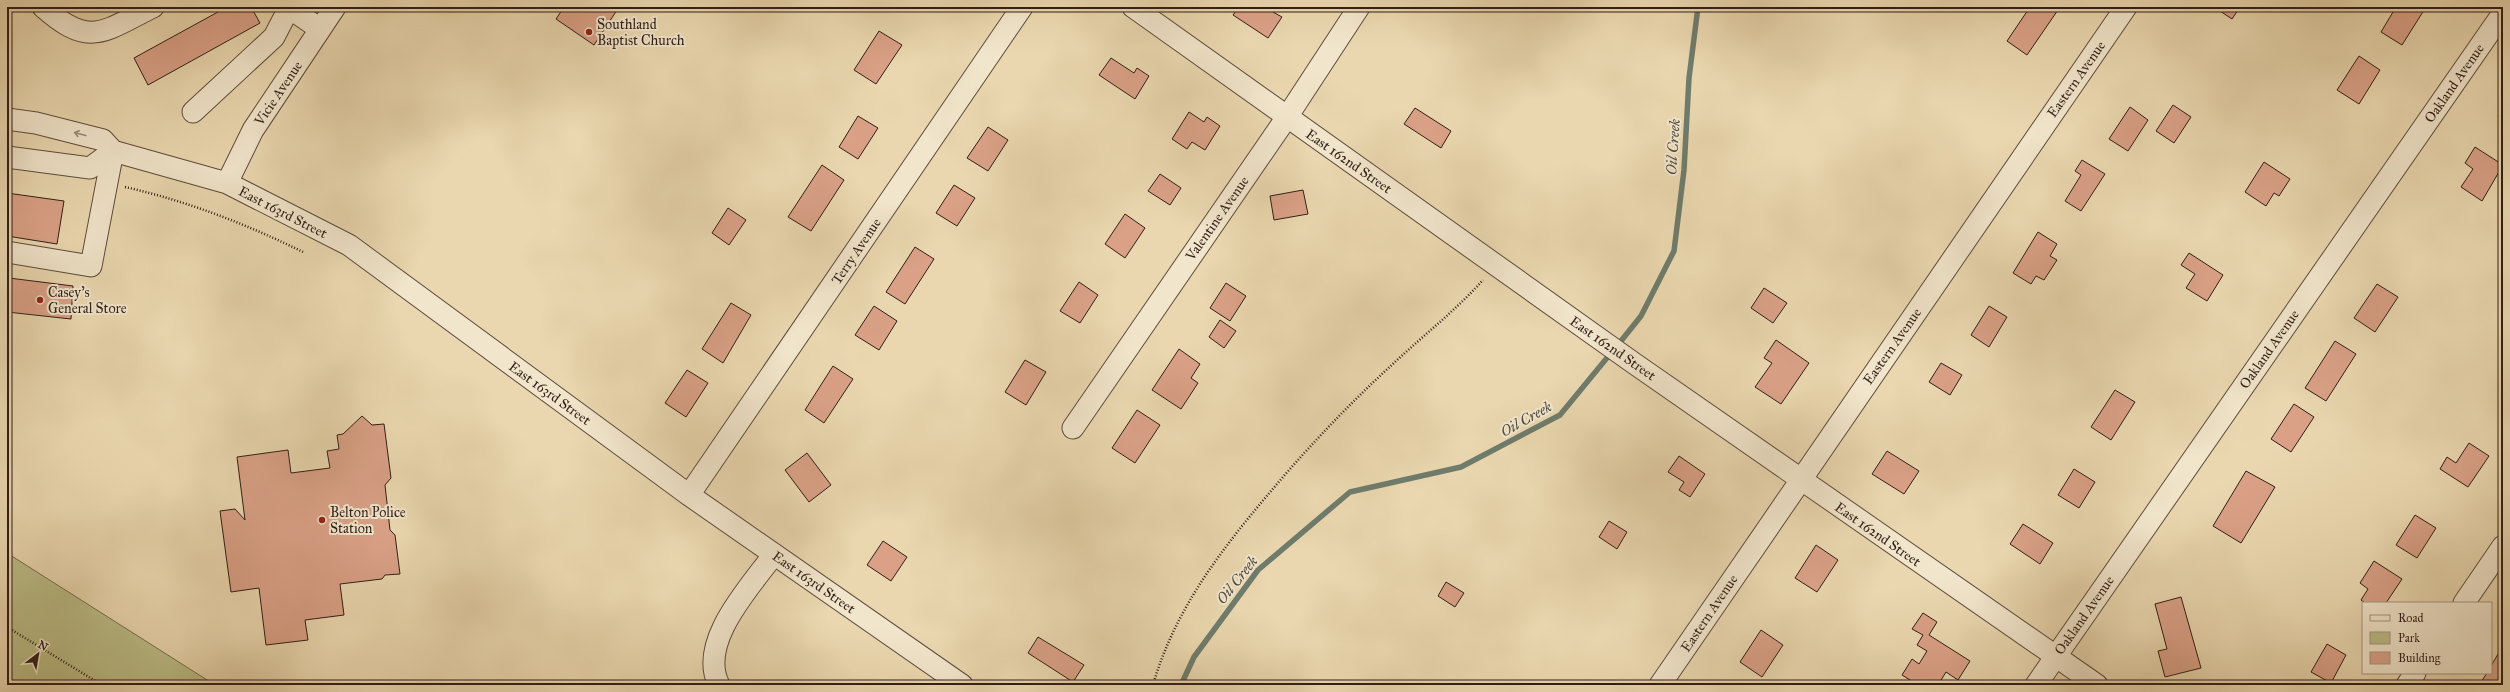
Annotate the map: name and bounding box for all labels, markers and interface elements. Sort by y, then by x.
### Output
place label: Southland Baptist Church [597,16,685,49]
marker: Southland Baptist Church [584,27,594,37]
street label: Eastern Avenue [2044,38,2109,121]
street label: Oakland Avenue [2421,40,2488,126]
street label: Vicie Avenue [250,58,306,130]
water label: Oil Creek [1662,118,1684,176]
street label: East 162nd Street [1302,125,1395,197]
one-way arrow [74,130,87,137]
street label: Valentine Avenue [1182,173,1253,264]
street label: East 163rd Street [236,183,330,242]
street label: Terry Avenue [828,215,885,288]
place label: Casey's General Store [48,284,127,317]
marker: Casey's General Store [35,295,45,305]
street label: Eastern Avenue [1860,305,1925,388]
street label: Oakland Avenue [2236,306,2303,392]
street label: East 162nd Street [1566,312,1659,384]
street label: East 163rd Street [505,358,594,429]
water label: Oil Creek [1497,397,1555,440]
street label: East 162nd Street [1831,498,1924,570]
place label: Belton Police Station [330,504,406,537]
marker: Belton Police Station [317,515,327,525]
street label: East 163rd Street [769,548,858,617]
water label: Oil Creek [1212,552,1262,607]
street label: Eastern Avenue [1677,571,1742,655]
street label: Oakland Avenue [2051,572,2118,658]
legend [2362,602,2492,674]
text: Road [2398,611,2424,625]
text: Park [2398,631,2420,645]
north arrow [18,634,58,674]
text: N [36,638,51,654]
text: Building [2398,651,2441,666]

